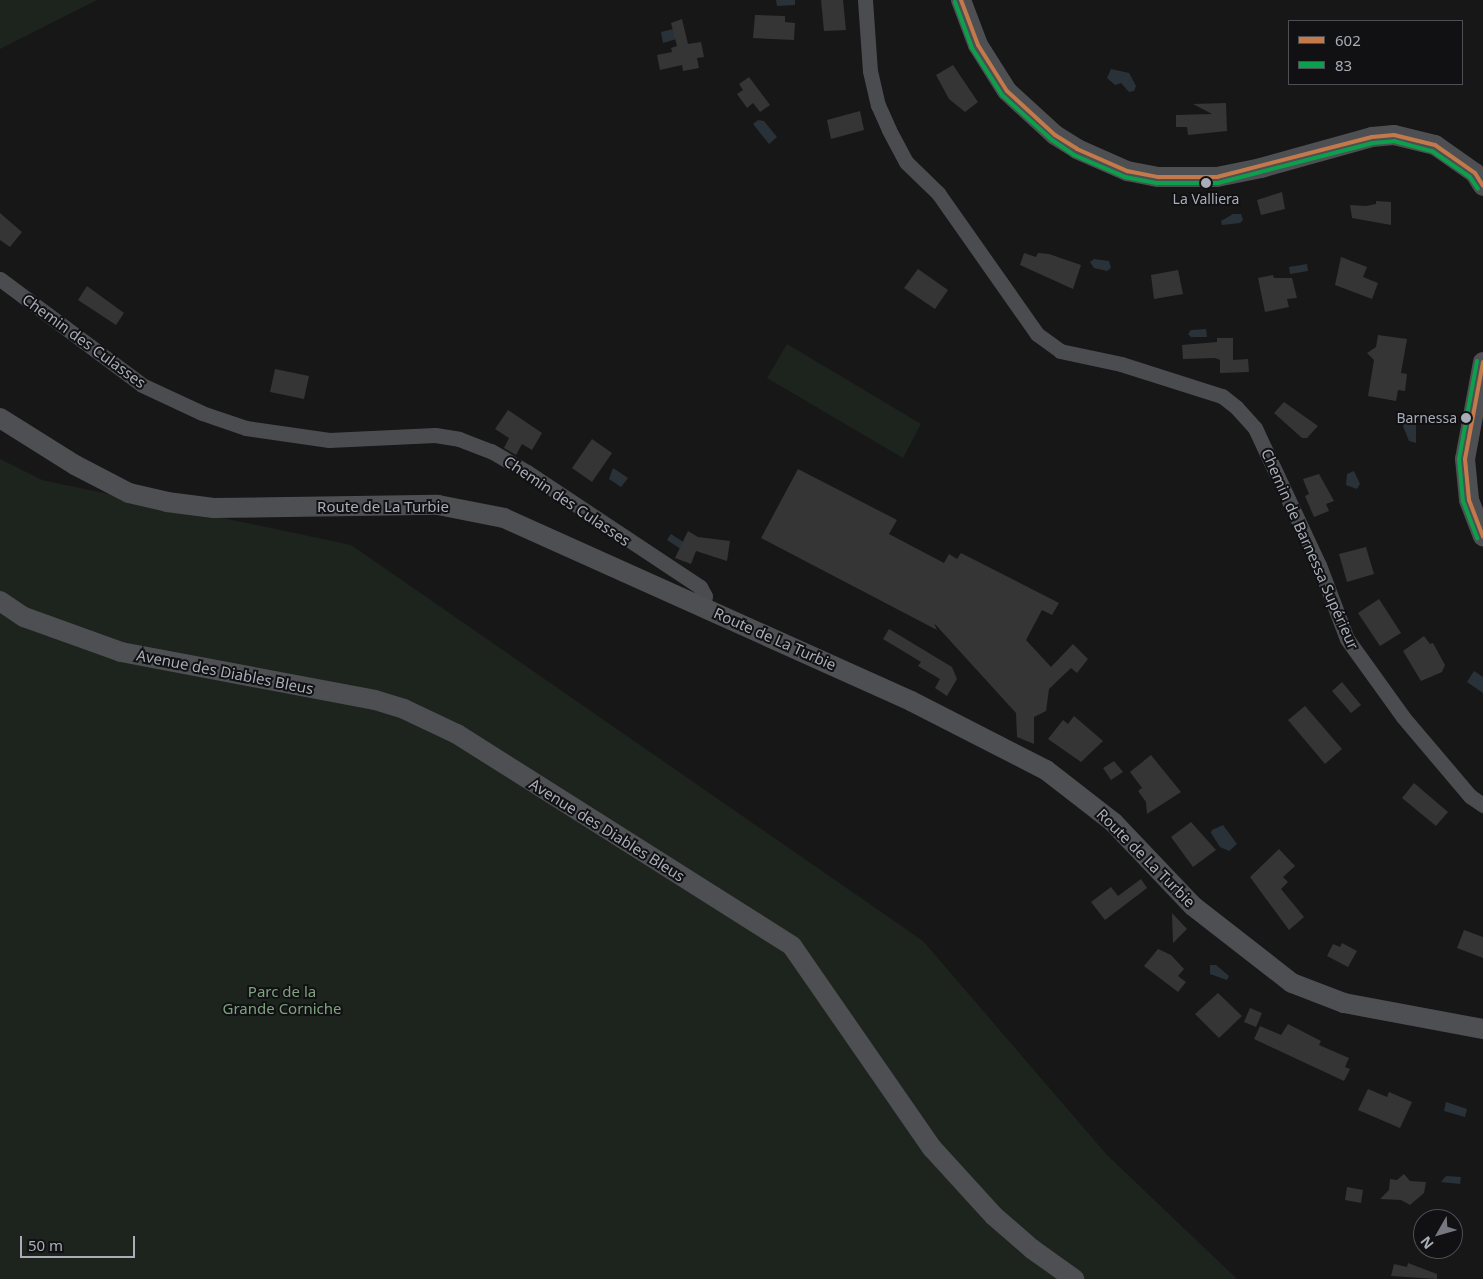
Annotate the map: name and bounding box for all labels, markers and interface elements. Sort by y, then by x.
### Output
legend [1288,20,1463,85]
text: 602 [1335,30,1361,50]
text: 83 [1335,55,1352,75]
marker: La Valliera [1201,178,1211,188]
place label: La Valliera [1173,191,1239,207]
street label: Chemin des Culasses [19,290,149,392]
place label: Barnessa [1396,410,1457,426]
marker: Barnessa [1461,413,1471,423]
street label: Chemin de Barnessa Supérieur [1257,446,1363,652]
street label: Chemin des Culasses [501,452,633,550]
street label: Route de La Turbie [317,498,449,516]
street label: Route de La Turbie [711,604,839,674]
street label: Avenue des Diables Bleus [135,646,315,698]
street label: Avenue des Diables Bleus [526,775,688,885]
street label: Route de La Turbie [1093,805,1199,911]
park label: Parc de la Grande Corniche [223,982,341,1017]
north arrow [1413,1209,1463,1259]
scale bar [22,1226,138,1258]
text: N [1416,1233,1438,1253]
text: 50 m [28,1235,63,1255]

